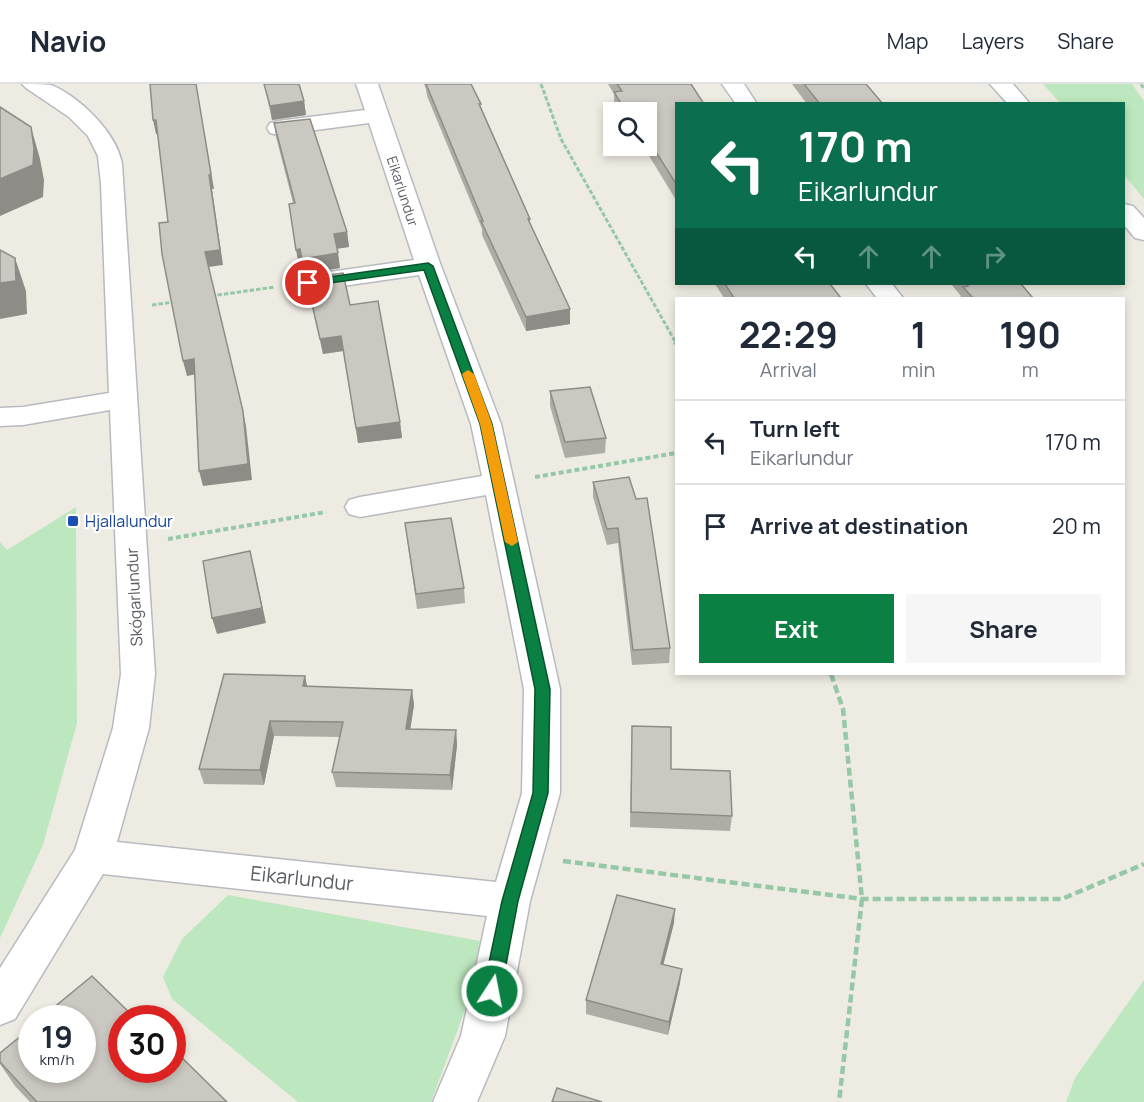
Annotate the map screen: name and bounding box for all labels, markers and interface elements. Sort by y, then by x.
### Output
text: Navio [30,22,106,60]
text: Map [887,27,928,55]
text: Layers [961,27,1024,55]
text: Share [1057,27,1114,55]
map controls [603,102,657,156]
button: search [603,102,657,156]
text: 170 m [798,117,913,175]
icon: left [699,126,777,204]
street label: Eikarlundur [383,154,423,228]
text: Eikarlundur [798,172,938,209]
icon: left [789,240,822,273]
icon: ahead [852,240,885,273]
icon: ahead [915,240,948,273]
icon: right [978,240,1011,273]
pin [282,257,333,308]
icon: arrive [291,266,324,299]
text: 22:29 [739,310,838,359]
text: 1 [911,310,926,359]
text: 190 [999,310,1061,359]
text: Arrival [760,356,817,383]
text: min [902,356,935,383]
text: m [1022,356,1039,383]
text: Turn left [750,414,840,444]
icon: left [699,426,732,459]
text: 170 m [1045,427,1101,457]
text: Eikarlundur [750,444,854,471]
place label: Hjallalundur [85,510,173,532]
icon: arrive [699,510,732,543]
text: Arrive at destination [750,511,968,541]
text: 20 m [1052,511,1101,541]
marker: Hjallalundur [66,514,80,528]
street label: Skógarlundur [120,547,148,647]
button: Exit [699,594,894,663]
button: Share [906,594,1101,663]
street label: Eikarlundur [249,859,355,897]
position arrow [460,959,524,1023]
speed limit sign: 30 [108,1005,186,1083]
text: 19 [41,1016,73,1057]
text: km/h [40,1049,74,1070]

